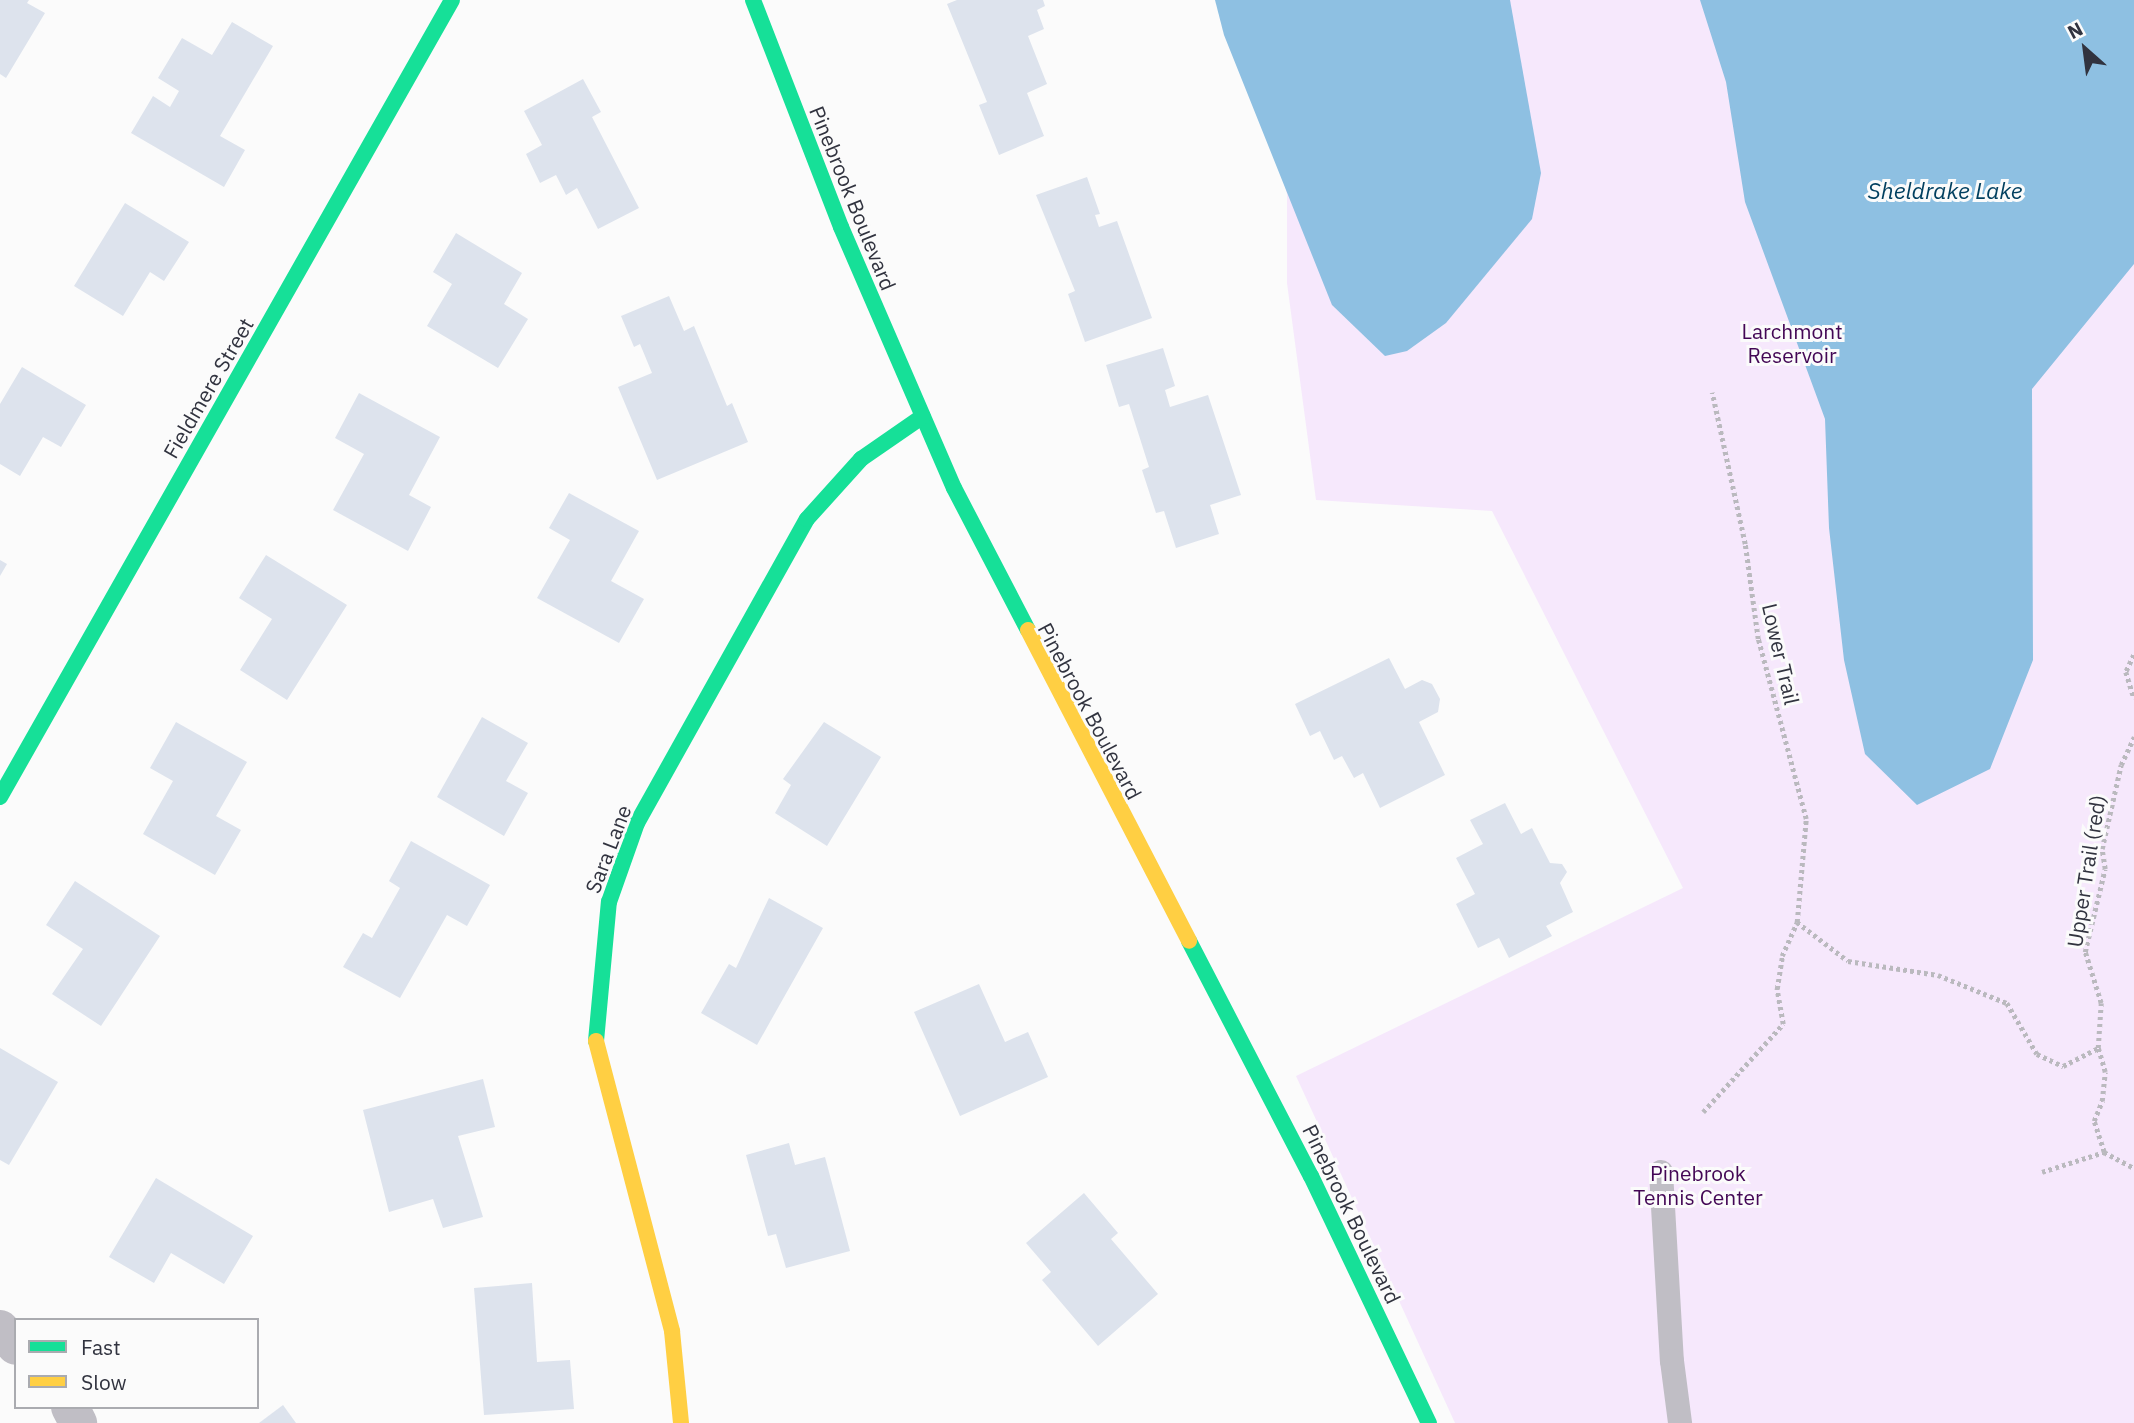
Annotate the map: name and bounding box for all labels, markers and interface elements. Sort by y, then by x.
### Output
north arrow [2050,14,2120,84]
text: N [2063,17,2087,44]
street label: Pinebrook Boulevard [805,102,901,294]
water label: Sheldrake Lake [1867,176,2023,204]
street label: Fieldmere Street [158,313,258,463]
park label: Larchmont Reservoir [1741,318,1843,368]
street label: Lower Trail [1757,601,1805,707]
street label: Pinebrook Boulevard [1033,618,1147,804]
street label: Upper Trail (red) [2062,793,2110,949]
street label: Sara Lane [580,801,636,897]
street label: Pinebrook Boulevard [1298,1120,1406,1308]
park label: Pinebrook Tennis Center [1633,1160,1763,1210]
legend [14,1318,259,1409]
text: Fast [81,1333,121,1361]
text: Slow [81,1368,127,1396]

